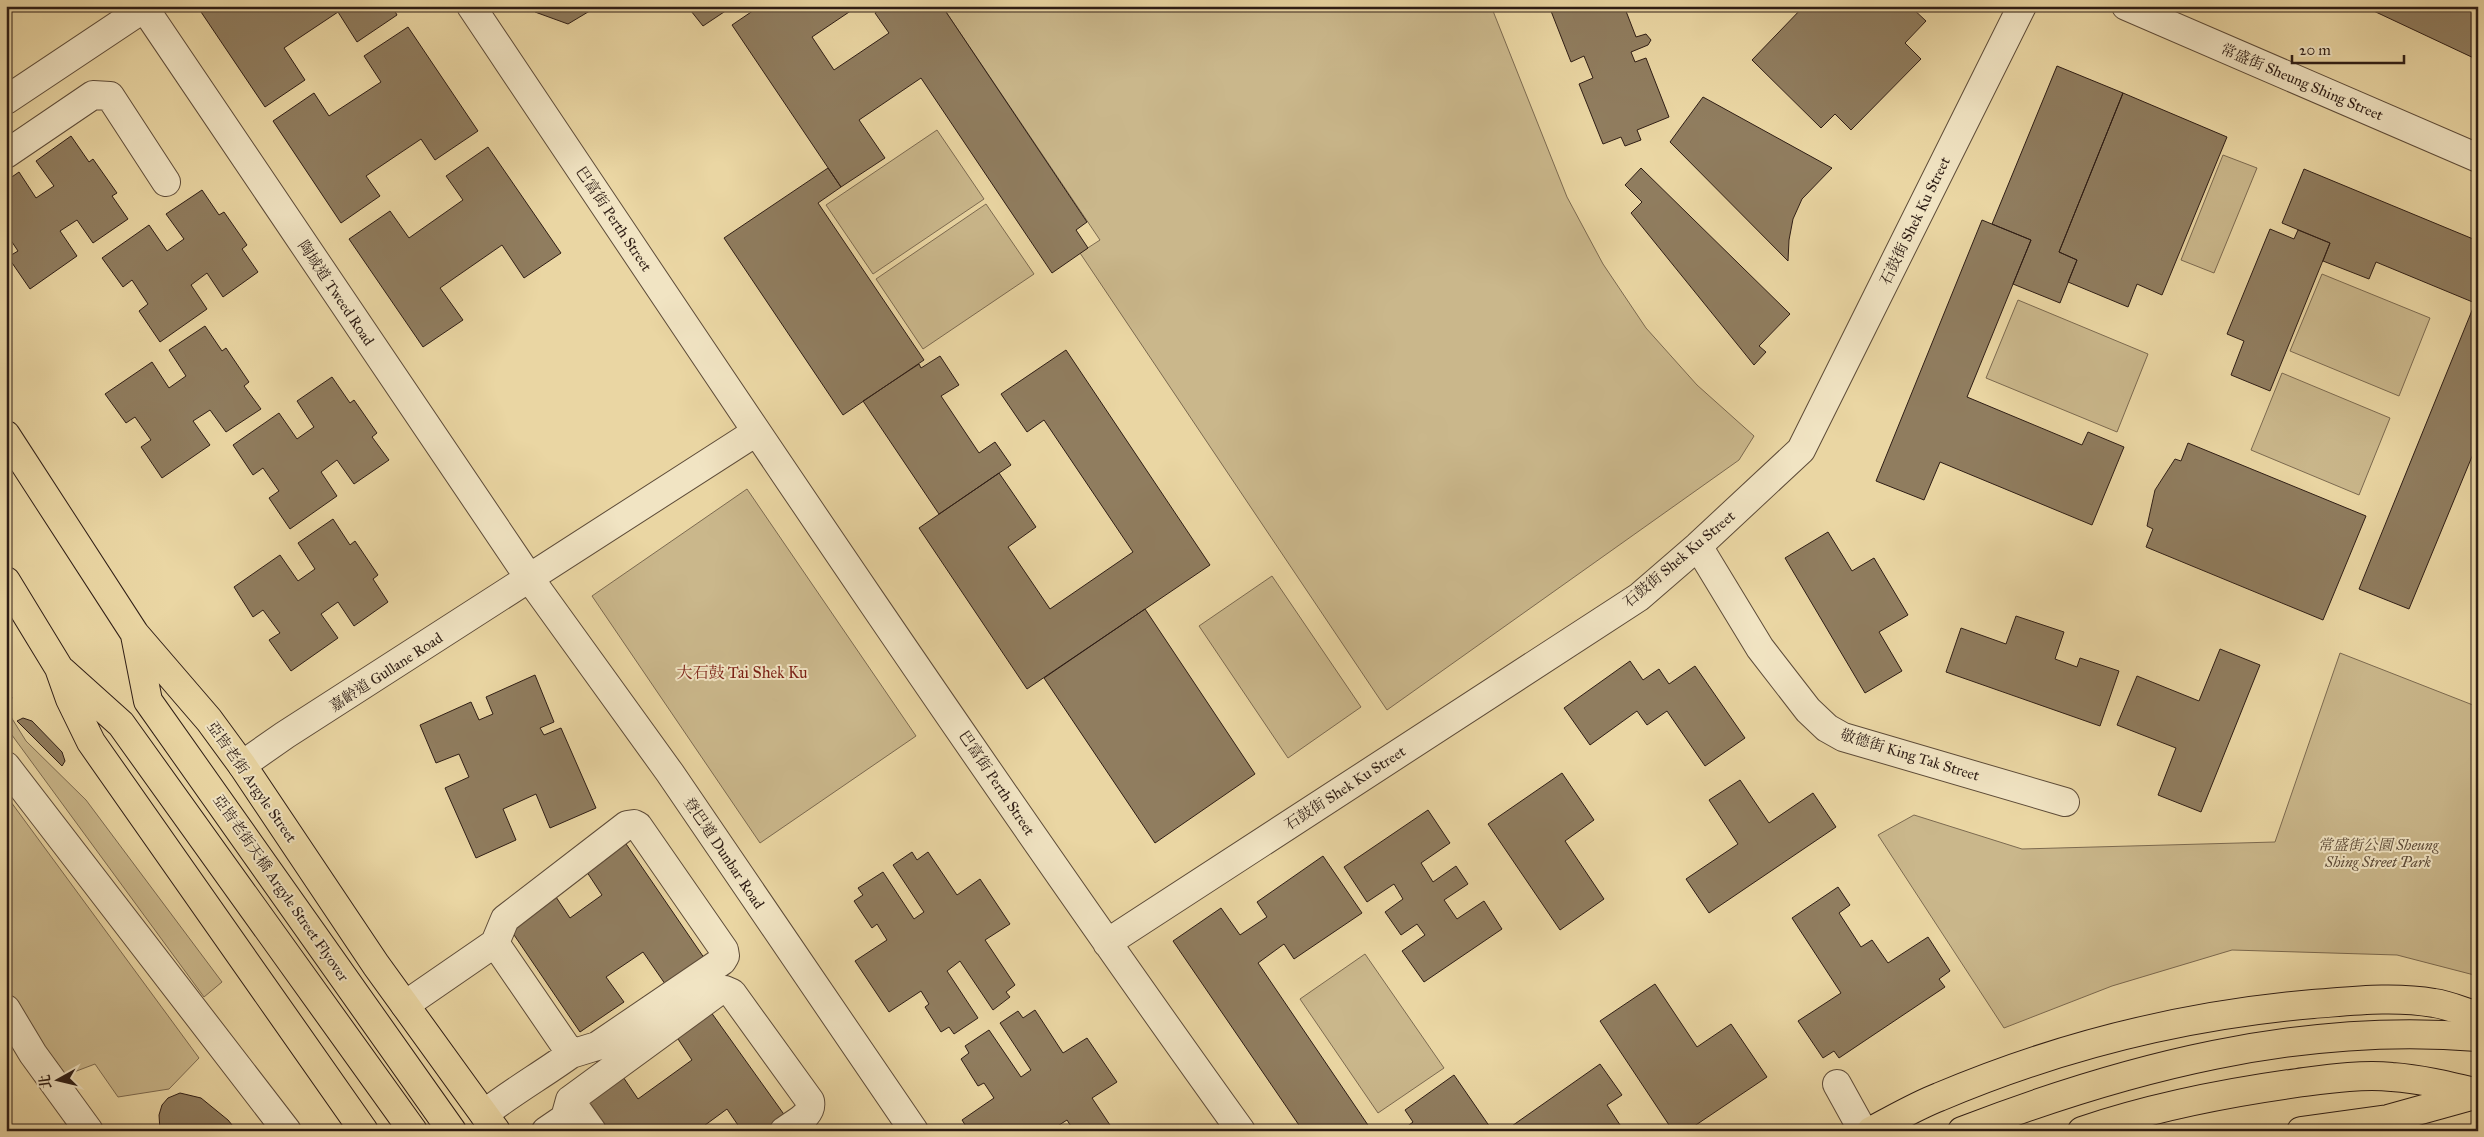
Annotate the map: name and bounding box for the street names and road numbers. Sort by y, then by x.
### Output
street label: 常盛街 Sheung Shing Street [2218,40,2386,125]
street label: 石鼓街 Shek Ku Street [1876,153,1954,288]
street label: 巴富街 Perth Street [572,163,656,275]
street label: 陶域道 Tweed Road [294,237,378,349]
street label: 石鼓街 Shek Ku Street [1619,507,1739,611]
street label: 嘉齡道 Gullane Road [326,628,446,715]
street label: 亞皆老街 Argyle Street [203,718,301,847]
street label: 敬德街 King Tak Street [1838,725,1982,785]
street label: 巴富街 Perth Street [955,727,1039,839]
street label: 石鼓街 Shek Ku Street [1281,742,1409,834]
street label: 亞皆老街天橋 Argyle Street Flyover [209,791,353,985]
street label: 登巴道 Dunbar Road [680,794,768,913]

